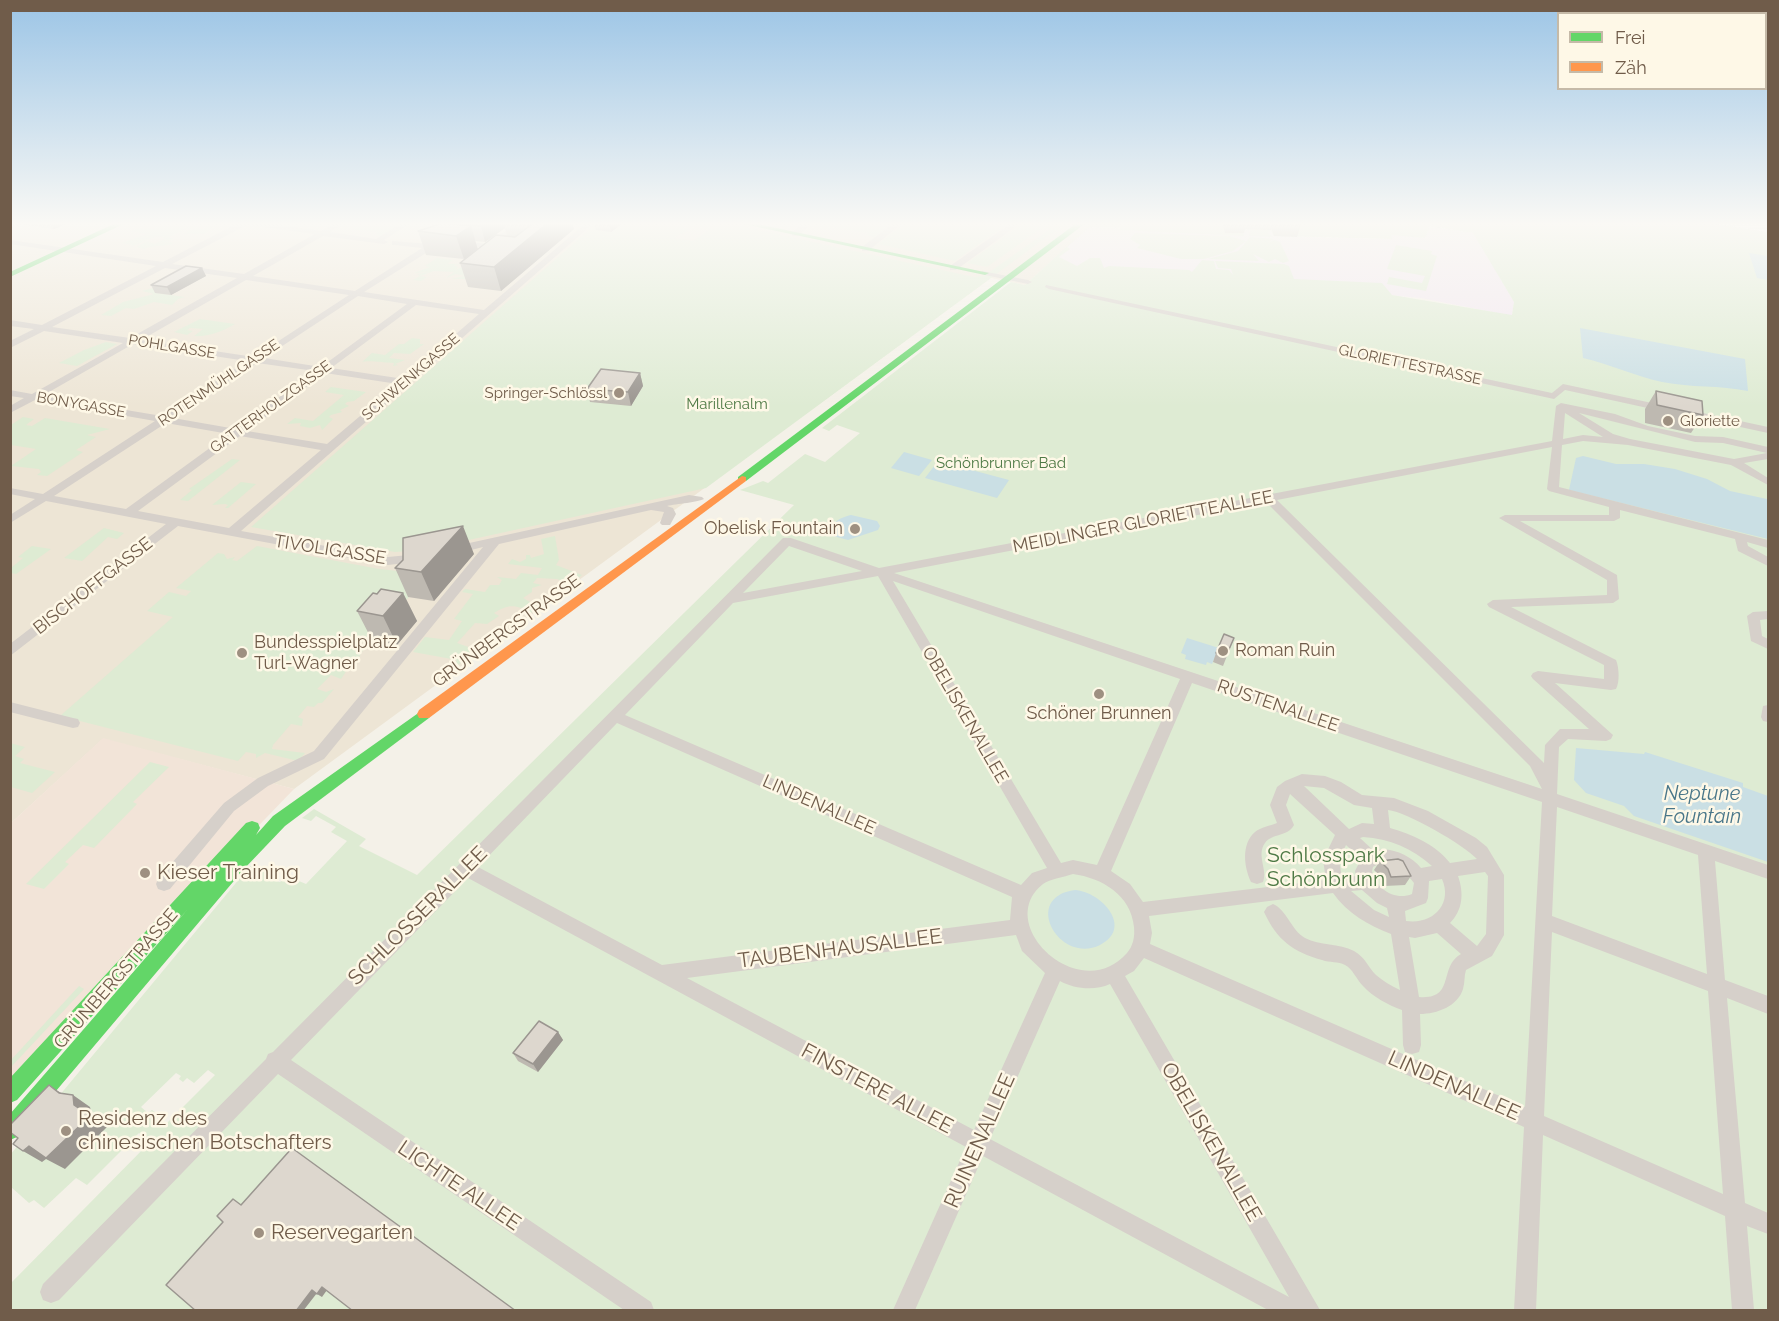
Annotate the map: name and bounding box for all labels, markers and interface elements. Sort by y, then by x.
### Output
legend [1557,12,1767,90]
text: Frei [1615,27,1645,48]
text: Zäh [1615,57,1647,78]
street label: SCHWENKGASSE [358,330,464,424]
street label: POHLGASSE [127,331,217,363]
street label: ROTENMÜHLGASSE [155,336,283,430]
street label: GLORIETTESTRASSE [1337,341,1483,389]
street label: GATTERHOLZGASSE [207,357,335,457]
place label: Springer-Schlössl [485,384,607,402]
marker: Springer-Schlössl [612,386,626,400]
street label: BONYGASSE [35,388,127,422]
park label: Marillenalm [686,395,768,413]
place label: Gloriette [1680,412,1740,430]
marker: Gloriette [1661,414,1675,428]
park label: Schönbrunner Bad [936,454,1066,472]
street label: MEIDLINGER GLORIETTEALLEE [1011,486,1275,558]
place label: Obelisk Fountain [704,518,843,540]
marker: Obelisk Fountain [848,522,862,536]
street label: TIVOLIGASSE [272,530,388,570]
street label: BISCHOFFGASSE [29,533,157,639]
street label: GRÜNBERGSTRASSE [429,570,585,692]
place label: Bundesspielplatz Turl-Wagner [254,632,397,674]
place label: Roman Ruin [1235,640,1335,662]
street label: OBELISKENALLEE [917,643,1013,787]
marker: Roman Ruin [1216,644,1230,658]
marker: Bundesspielplatz Turl-Wagner [235,646,249,660]
street label: RUSTENALLEE [1214,675,1342,737]
marker: Schöner Brunnen [1092,687,1106,701]
place label: Schöner Brunnen [1026,703,1172,725]
street label: LINDENALLEE [759,770,879,840]
water label: Neptune Fountain [1663,782,1741,829]
street label: SCHLOSSERALLEE [343,841,493,991]
park label: Schlosspark Schönbrunn [1267,843,1385,893]
place label: Kieser Training [157,860,299,886]
marker: Kieser Training [138,866,152,880]
street label: GRÜNBERGSTRASSE [49,905,183,1053]
street label: TAUBENHAUSALLEE [737,924,943,974]
street label: FINSTERE ALLEE [797,1038,957,1140]
street label: LINDENALLEE [1384,1046,1524,1126]
street label: OBELISKENALLEE [1155,1058,1267,1226]
street label: RUINENALLEE [939,1070,1021,1212]
place label: Residenz des chinesischen Botschafters [78,1106,332,1156]
marker: Residenz des chinesischen Botschafters [59,1124,73,1138]
street label: LICHTE ALLEE [393,1136,525,1236]
place label: Reservegarten [271,1220,413,1246]
marker: Reservegarten [252,1226,266,1240]

